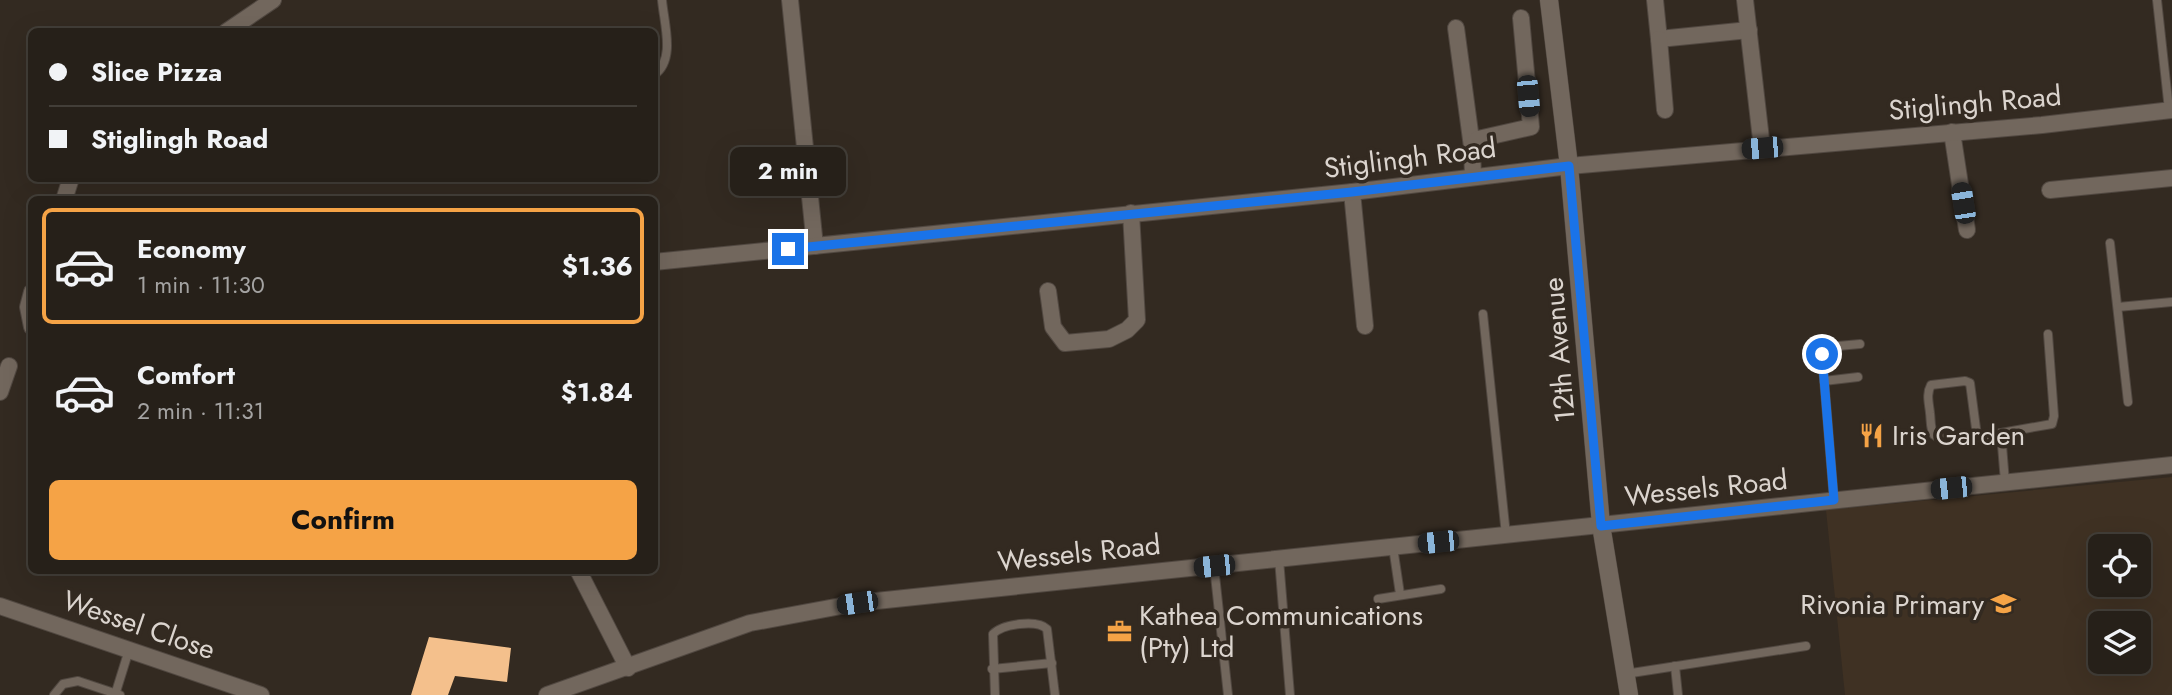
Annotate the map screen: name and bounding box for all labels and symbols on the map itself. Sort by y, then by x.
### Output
car [1516,74,1541,118]
street label: Stiglingh Road [1887,75,2063,131]
street label: Stiglingh Road [1322,127,1498,189]
car [1741,136,1784,160]
callout: 2 min [730,148,846,196]
car [1950,181,1977,225]
route end [772,233,804,265]
street label: 12th Avenue [1532,276,1586,424]
route start [1806,338,1838,370]
place label: Iris Garden [1892,415,2025,456]
restaurant icon: Iris Garden [1858,421,1886,449]
street label: Wessels Road [1623,459,1789,517]
car [1930,475,1973,501]
street label: Wessels Road [996,524,1162,582]
car [1417,529,1460,555]
car [1193,553,1236,579]
street label: Wessel Close [57,580,221,670]
place label: Rivonia Primary [1800,584,1985,625]
car [835,590,880,616]
school or university icon: Rivonia Primary [1990,590,2018,618]
place label: Kathea Communications (Pty) Ltd [1139,595,1423,668]
office icon: Kathea Communications (Pty) Ltd [1105,617,1133,645]

